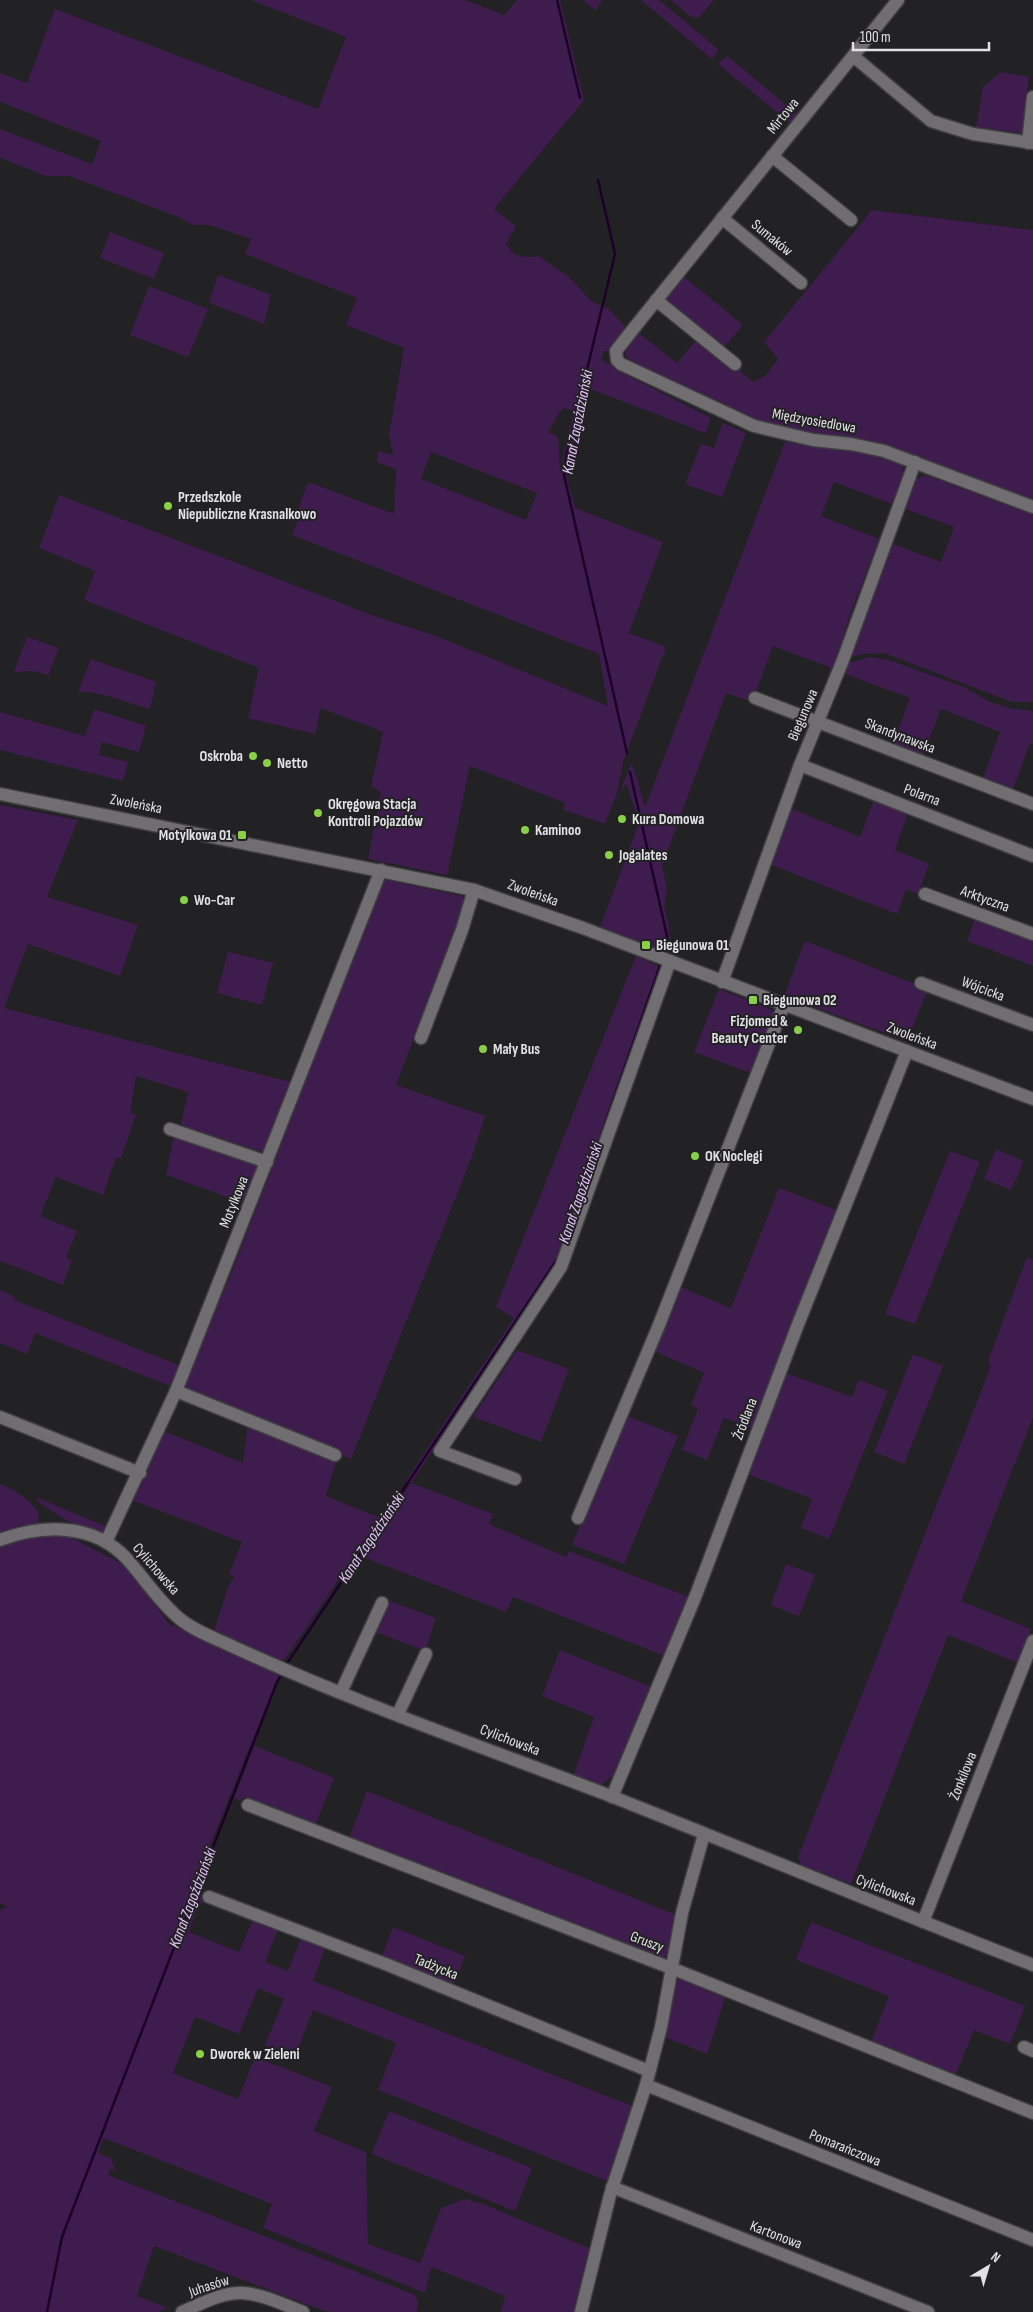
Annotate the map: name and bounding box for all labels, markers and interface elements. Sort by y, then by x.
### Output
scale bar [853,20,989,52]
text: 100 m [860,28,891,47]
street label: Mirtowa [763,94,803,138]
street label: Sumaków [747,215,797,261]
water label: Kanał Zagoździański [559,367,598,476]
street label: Międzyosiedlowa [771,404,858,438]
place label: Przedszkole Niepubliczne Krasnalkowo [178,488,316,524]
marker: Przedszkole Niepubliczne Krasnalkowo [162,500,174,512]
street label: Biegunowa [784,686,822,744]
street label: Skandynawska [862,714,938,758]
place label: Oskroba [199,747,243,766]
marker: Oskroba [247,750,259,762]
place label: Netto [277,754,308,773]
marker: Netto [261,757,273,769]
street label: Polarna [901,779,943,811]
street label: Zwoleńska [108,790,164,818]
place label: Okręgowa Stacja Kontroli Pojazdów [328,795,423,831]
marker: Okręgowa Stacja Kontroli Pojazdów [312,807,324,819]
place label: Kura Domowa [632,810,704,829]
marker: Kura Domowa [616,813,628,825]
place label: Kaminoo [535,821,581,840]
marker: Kaminoo [519,824,531,836]
place label: Motylkowa 01 [159,826,232,845]
marker: Motylkowa 01 [236,829,248,841]
place label: Jogalates [618,846,668,865]
marker: Jogalates [603,849,615,861]
street label: Zwoleńska [505,875,561,911]
street label: Arktyczna [957,881,1012,917]
place label: Wo-Car [194,891,235,910]
marker: Wo-Car [178,894,190,906]
place label: Biegunowa 01 [656,936,729,955]
marker: Biegunowa 01 [640,939,652,951]
street label: Wójcicka [959,972,1007,1006]
place label: Biegunowa 02 [763,991,837,1010]
marker: Biegunowa 02 [747,994,759,1006]
place label: Fizjomed & Beauty Center [711,1012,788,1048]
street label: Zwoleńska [884,1018,940,1054]
marker: Fizjomed & Beauty Center [792,1024,804,1036]
place label: Mały Bus [493,1040,540,1059]
marker: Mały Bus [477,1043,489,1055]
water label: Kanał Zagoździański [555,1139,608,1246]
place label: OK Noclegi [705,1147,762,1166]
marker: OK Noclegi [689,1150,701,1162]
street label: Motylkowa [215,1173,253,1231]
street label: Źródlana [728,1395,762,1443]
water label: Kanał Zagoździański [335,1488,410,1587]
street label: Cylichowska [128,1539,184,1599]
street label: Cylichowska [477,1720,543,1760]
street label: Żonkilowa [945,1749,981,1803]
water label: Kanał Zagoździański [165,1844,221,1951]
street label: Cylichowska [853,1870,919,1910]
street label: Gruszy [627,1927,667,1957]
street label: Tadżycka [411,1950,461,1984]
place label: Dworek w Zieleni [210,2045,299,2064]
marker: Dworek w Zieleni [194,2048,206,2060]
street label: Pomarańczowa [806,2125,884,2171]
street label: Kartonowa [747,2216,805,2254]
north arrow [963,2242,1013,2292]
text: N [988,2248,1004,2266]
street label: Juhasów [185,2270,232,2302]

